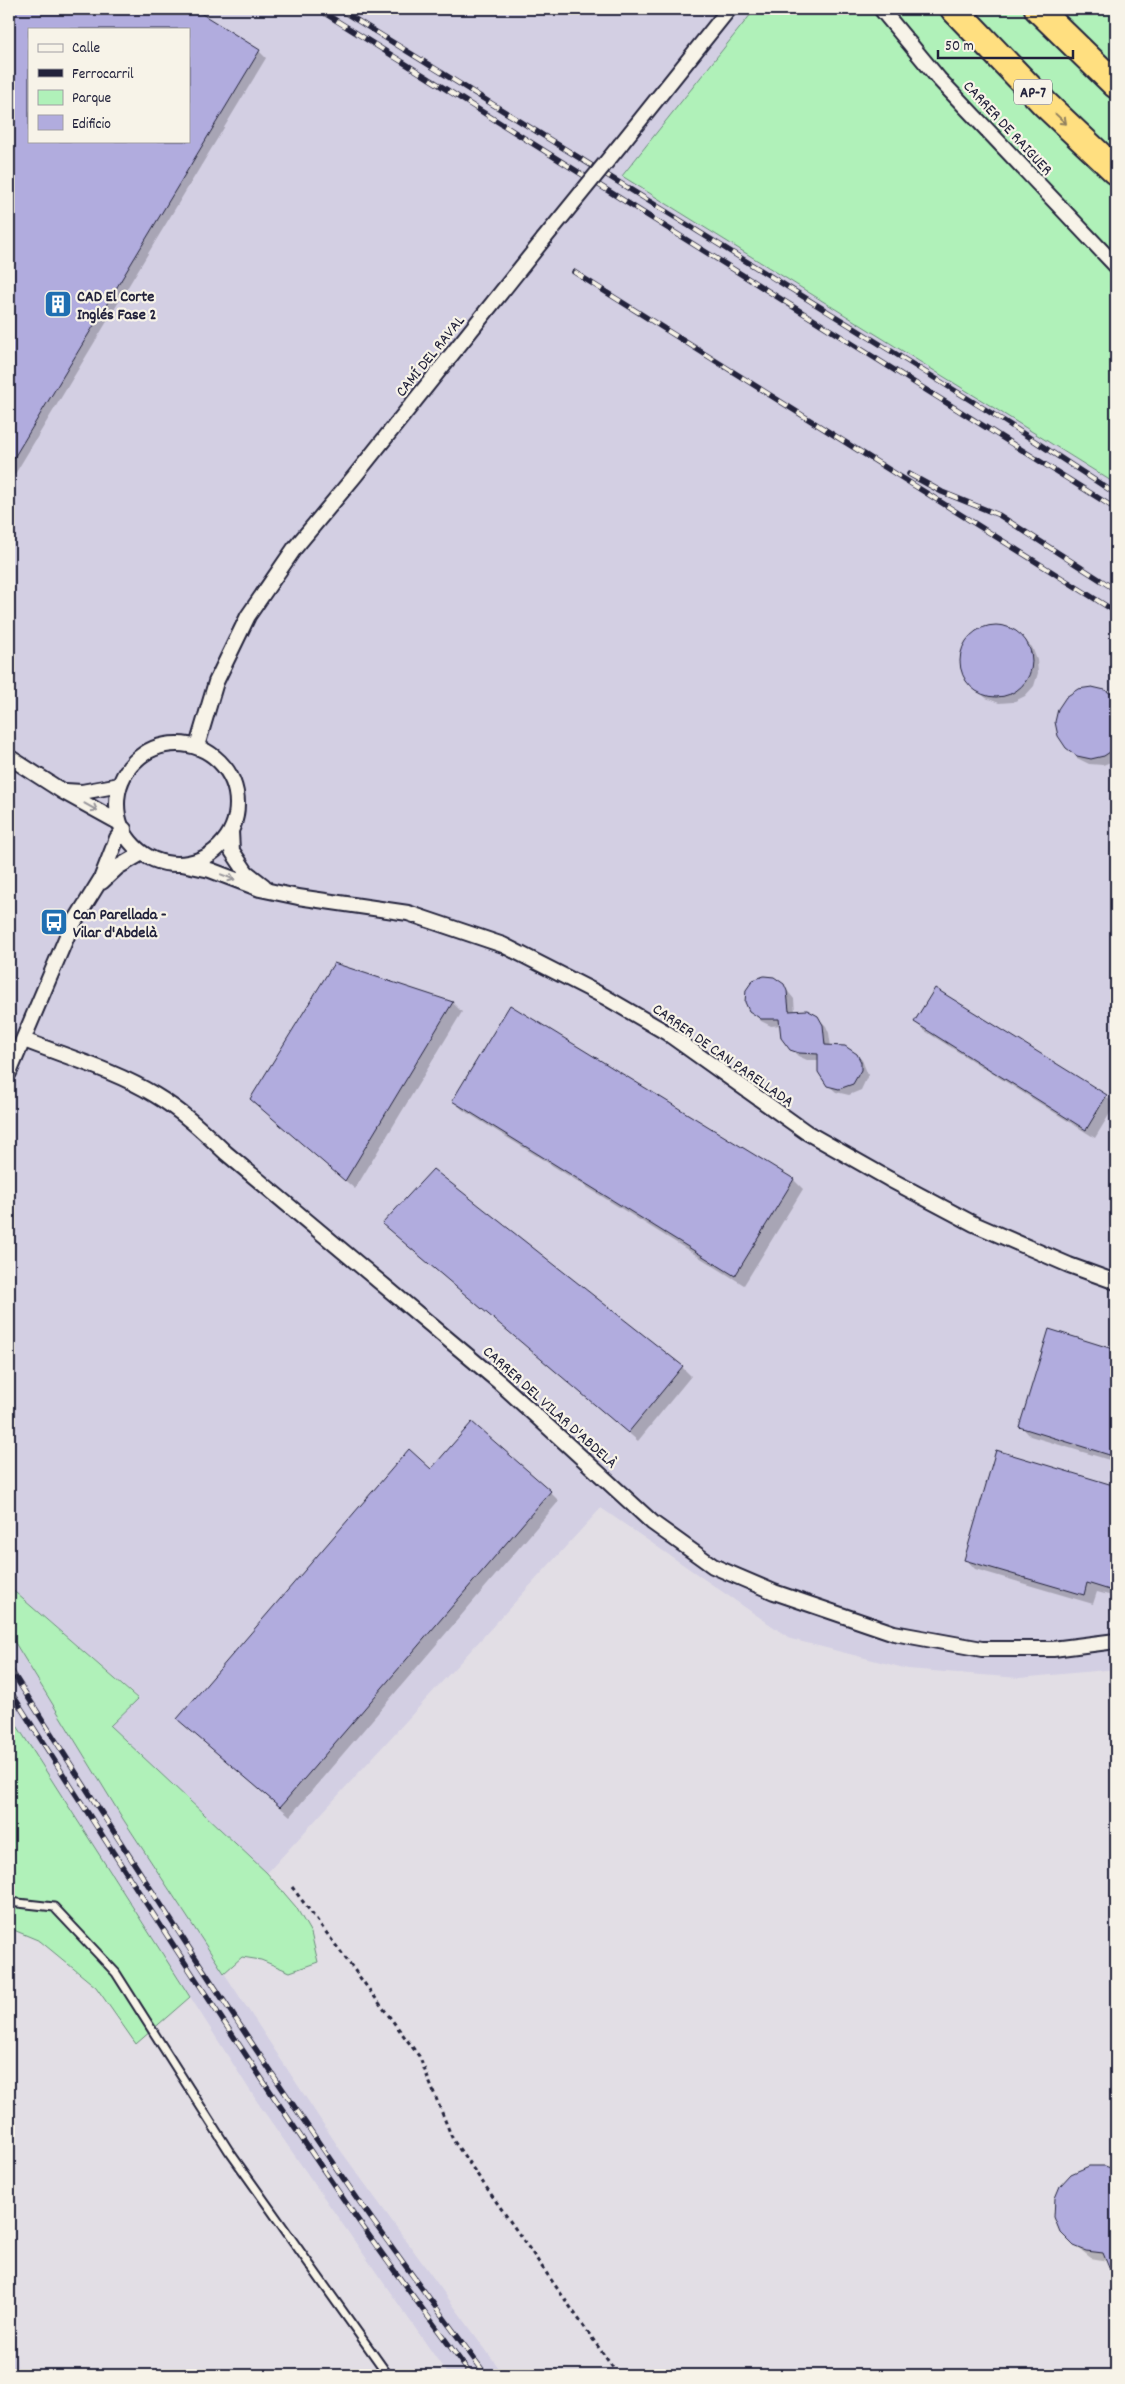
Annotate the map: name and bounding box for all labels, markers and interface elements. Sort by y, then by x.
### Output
legend [28,28,190,142]
scale bar [938,28,1072,60]
text: 50 m [945,36,974,58]
text: Calle [72,38,101,60]
text: Ferrocarril [72,64,134,86]
street label: CARRER DE RAIGUER [957,76,1057,181]
road number: AP-7 [1014,80,1052,104]
text: Parque [72,88,112,110]
one-way arrow [1055,113,1067,125]
text: Edificio [72,114,111,136]
place label: CAD El Corte Inglés Fase 2 [77,286,157,327]
building icon: CAD El Corte Inglés Fase 2 [43,289,73,319]
street label: CAMÍ DEL RAVAL [391,310,471,402]
one-way arrow [83,803,98,812]
one-way arrow [220,873,236,882]
place label: Can Parellada - Vilar d'Abdelà [73,904,166,945]
bus stop icon: Can Parellada - Vilar d'Abdelà [39,907,69,937]
street label: CARRER DE CAN PARELLADA [647,998,798,1114]
street label: CARRER DEL VILAR D'ABDELÀ [477,1341,622,1475]

